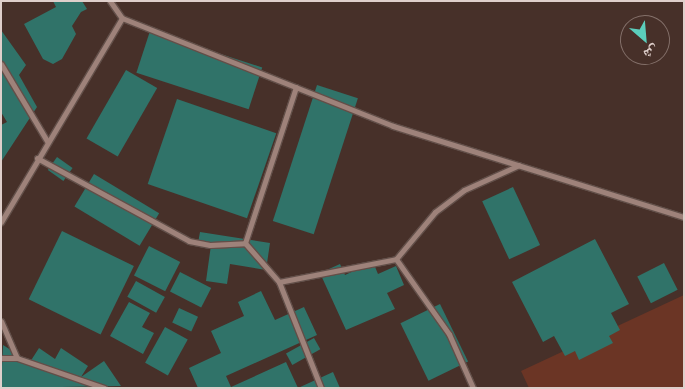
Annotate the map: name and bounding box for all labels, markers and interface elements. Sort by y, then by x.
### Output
north arrow [620,15,670,65]
text: ش [641,42,662,64]

